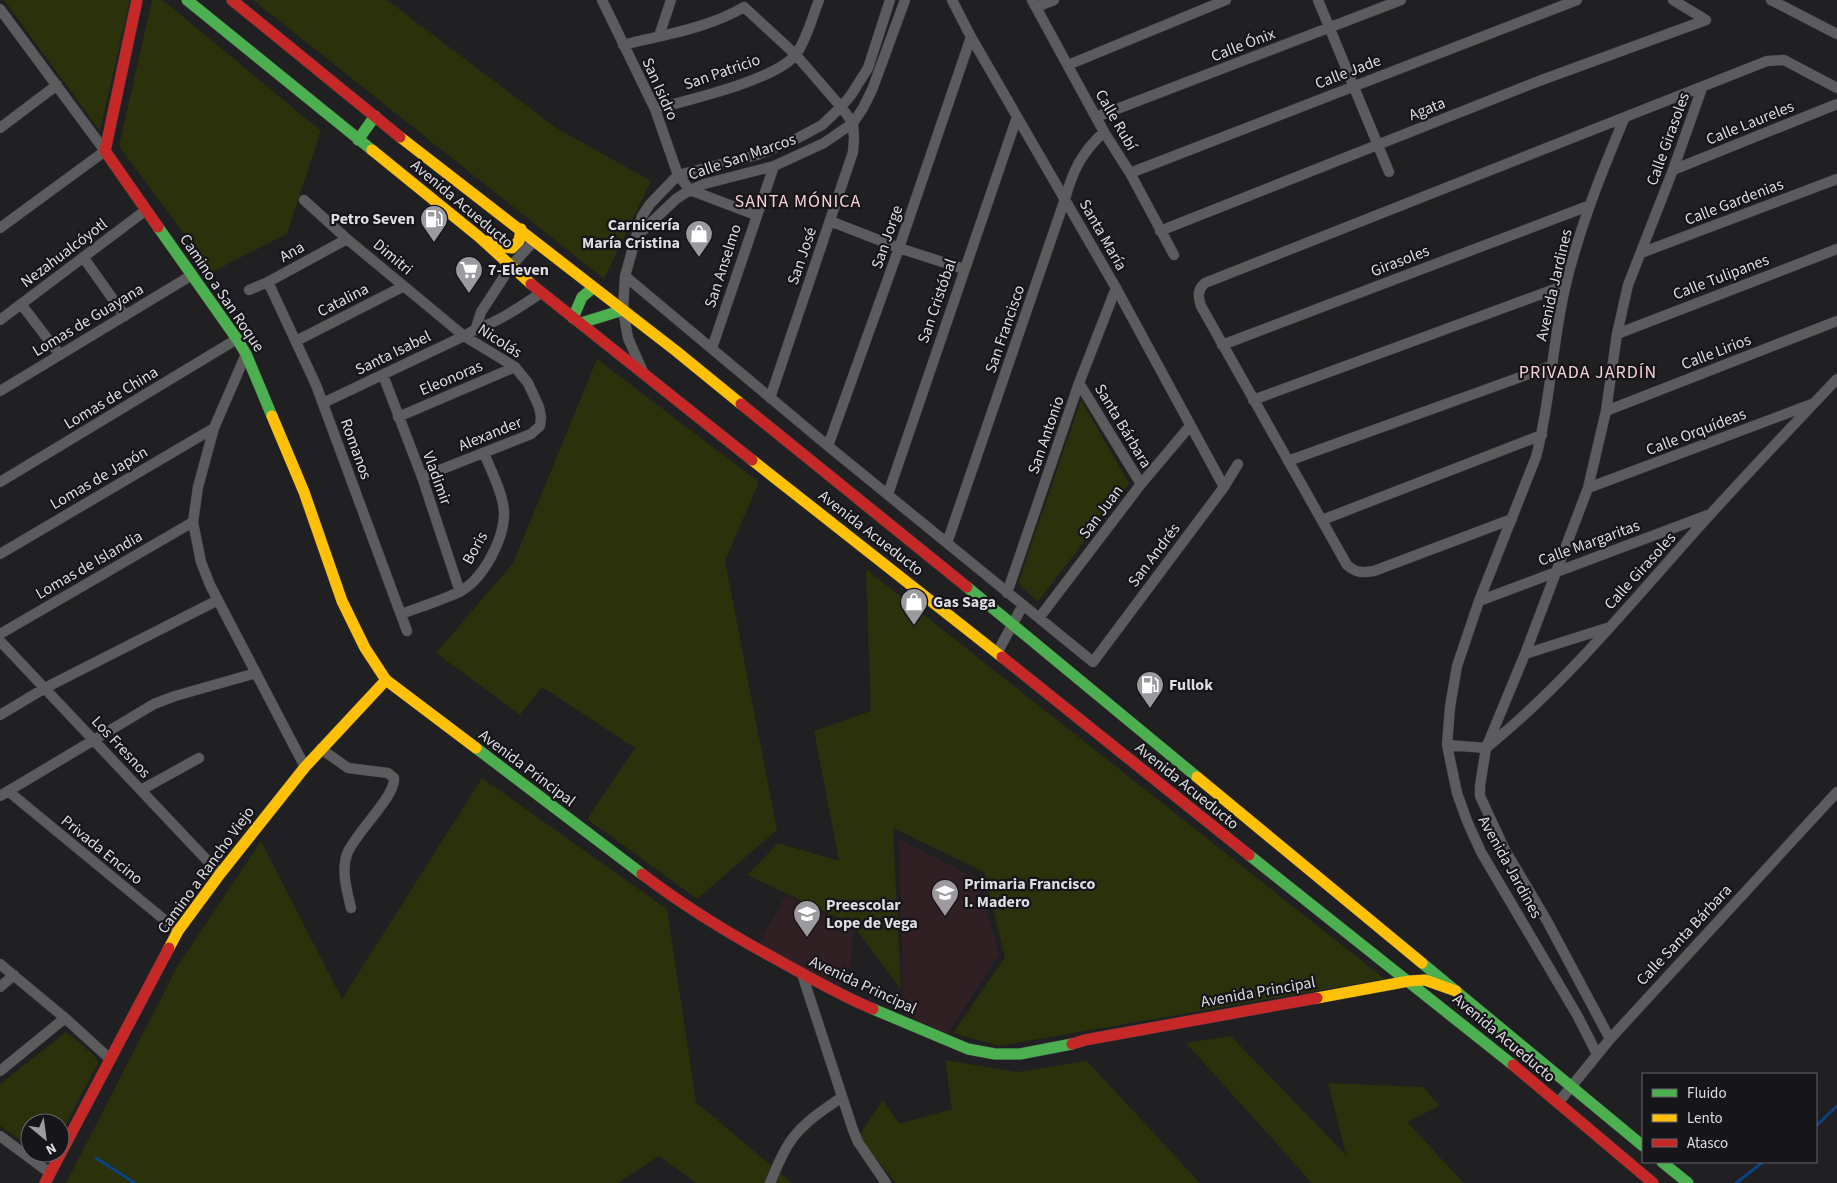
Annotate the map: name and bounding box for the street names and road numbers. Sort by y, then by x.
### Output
street label: Calle Ónix [1208,23,1278,67]
street label: San Patricio [681,49,763,95]
street label: Calle Jade [1312,49,1384,95]
street label: San Isidro [636,54,684,124]
street label: Calle Rubí [1090,85,1143,155]
street label: Calle Girasoles [1641,89,1695,189]
street label: Agata [1406,92,1448,126]
street label: Calle Laureles [1703,95,1798,151]
street label: Calle San Marcos [685,128,799,186]
street label: Avenida Acueducto [406,154,518,254]
street label: Calle Gardenias [1681,173,1787,231]
street label: Santa María [1074,195,1132,275]
street label: San Jorge [866,202,908,272]
street label: Nezahualcóyotl [16,213,112,293]
street label: San Anselmo [699,221,747,311]
street label: San José [782,224,822,288]
street label: Avenida Jardines [1530,227,1578,343]
street label: Camino a San Roque [174,230,270,356]
street label: Dimitri [368,234,418,280]
street label: Ana [276,236,308,268]
street label: Girasoles [1368,240,1433,282]
street label: Calle Tulipanes [1670,248,1772,305]
street label: San Cristóbal [912,256,962,346]
street label: Lomas de Guayana [28,278,148,362]
street label: Catalina [314,278,372,322]
street label: San Francisco [980,282,1030,376]
street label: Nicolás [474,318,527,364]
street label: Santa Isabel [352,325,434,381]
street label: Calle Lirios [1678,329,1754,375]
street label: Eleonoras [416,355,486,401]
street label: Lomas de China [60,361,162,435]
street label: Santa Bárbara [1089,380,1157,472]
street label: San Antonio [1022,393,1070,477]
street label: Calle Orquídeas [1643,403,1749,461]
street label: Alexander [455,411,525,457]
street label: Romanos [335,416,377,483]
street label: Lomas de Japón [46,441,152,515]
street label: Vladimir [417,448,457,508]
street label: San Juan [1074,481,1128,543]
street label: Avenida Acueducto [814,485,928,581]
street label: Calle Margaritas [1535,514,1643,572]
street label: San Andrés [1123,518,1186,592]
street label: Lomas de Islandia [31,525,147,605]
street label: Boris [457,527,493,568]
street label: Calle Girasoles [1599,527,1681,615]
street label: Los Fresnos [86,711,156,783]
street label: Avenida Principal [474,724,580,812]
street label: Avenida Acueducto [1130,737,1244,835]
street label: Camino a Rancho Viejo [152,802,260,938]
street label: Privada Encino [56,810,148,890]
street label: Avenida Jardines [1473,812,1547,922]
street label: Calle Santa Bárbara [1631,880,1737,990]
street label: Avenida Principal [806,950,920,1020]
street label: Avenida Principal [1199,971,1317,1013]
street label: Avenida Acueducto [1448,988,1560,1088]

